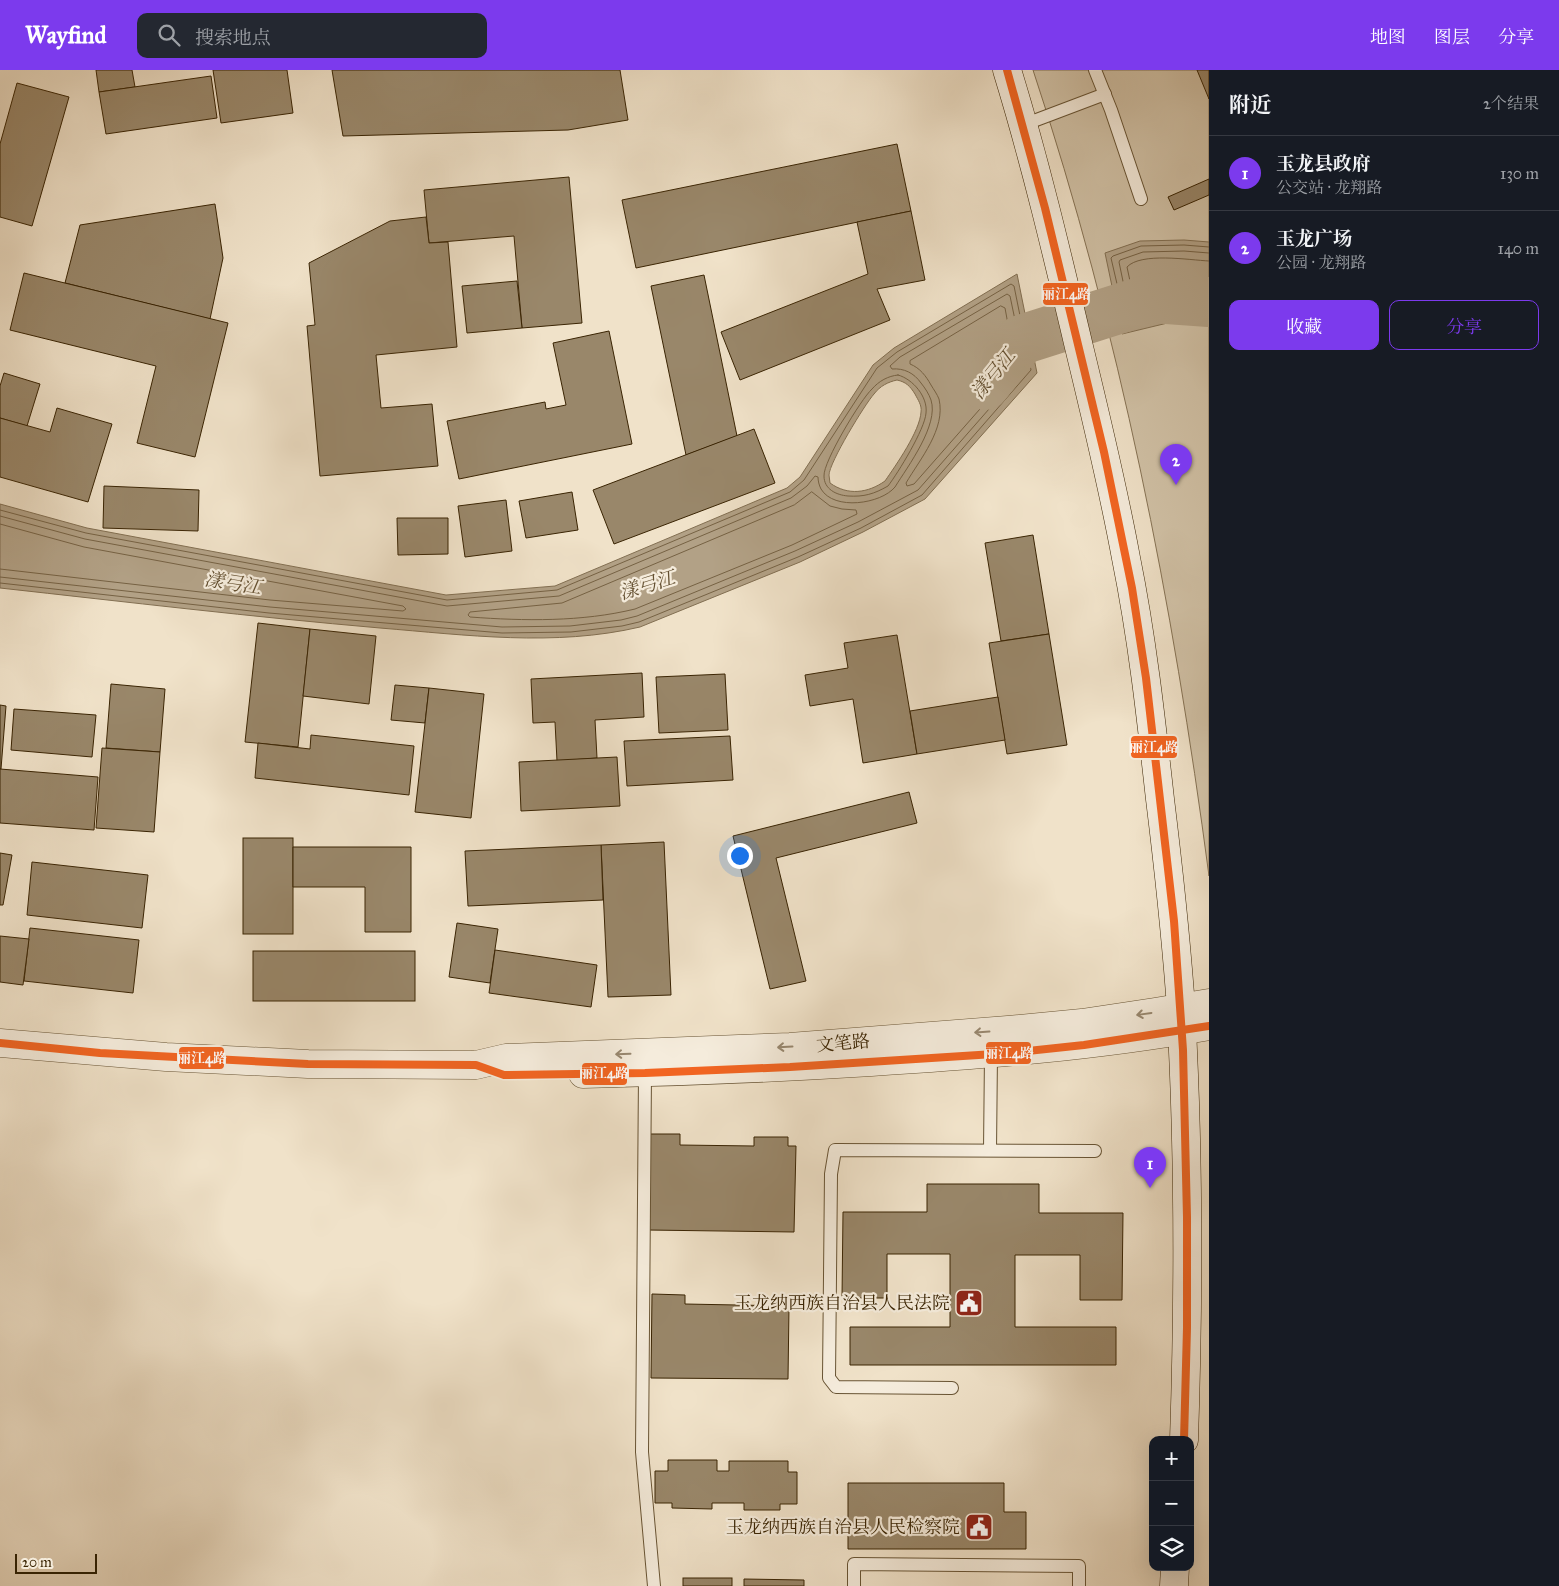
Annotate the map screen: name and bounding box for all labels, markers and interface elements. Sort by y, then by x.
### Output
search box [137,13,487,58]
text: Wayfind [25,20,107,50]
icon: search [155,21,183,49]
text: 搜索地点 [195,26,271,49]
text: 地图 [1370,26,1406,48]
text: 图层 [1434,26,1470,48]
text: 分享 [1498,26,1534,48]
text: 附近 [1229,92,1271,118]
text: 2个结果 [1483,94,1539,113]
text: 玉龙县政府 [1276,152,1371,175]
text: 1 [1242,164,1248,183]
text: 130 m [1500,164,1539,183]
text: 公交站 · 龙翔路 [1276,178,1382,197]
text: 玉龙广场 [1276,227,1352,250]
text: 2 [1241,239,1249,258]
text: 140 m [1498,239,1539,258]
text: 公园 · 龙翔路 [1276,253,1366,272]
line badge: 丽江4路 [1042,282,1089,306]
text: 丽江4路 [1041,286,1091,304]
button: 收藏 [1229,300,1379,350]
button: 分享 [1389,300,1539,350]
water label: 漾弓江 [966,342,1022,403]
pin: 2 [1160,444,1192,485]
water label: 漾弓江 [616,565,680,604]
water label: 漾弓江 [203,567,266,599]
line badge: 丽江4路 [1130,735,1178,759]
text: 丽江4路 [1129,739,1179,757]
your location [727,843,753,869]
one-way arrow [1136,1009,1152,1019]
one-way arrow [975,1028,991,1037]
street label: 文笔路 [815,1030,871,1056]
line badge: 丽江4路 [985,1041,1032,1065]
one-way arrow [778,1043,794,1052]
text: 丽江4路 [984,1045,1034,1063]
line badge: 丽江4路 [178,1046,225,1070]
one-way arrow [615,1049,631,1058]
text: 丽江4路 [177,1050,227,1068]
line badge: 丽江4路 [581,1062,628,1086]
text: 丽江4路 [579,1065,629,1083]
pin: 1 [1134,1147,1166,1188]
public building icon: 玉龙纳西族自治县人民法院 [954,1288,984,1318]
place label: 玉龙纳西族自治县人民法院 [734,1292,950,1314]
map controls [1149,1436,1194,1571]
button: + [1149,1436,1194,1481]
button: − [1149,1481,1194,1526]
public building icon: 玉龙纳西族自治县人民检察院 [964,1512,994,1542]
place label: 玉龙纳西族自治县人民检察院 [726,1516,960,1538]
button: layers [1149,1526,1194,1571]
scale bar [15,1551,98,1574]
text: 20 m [22,1554,52,1571]

